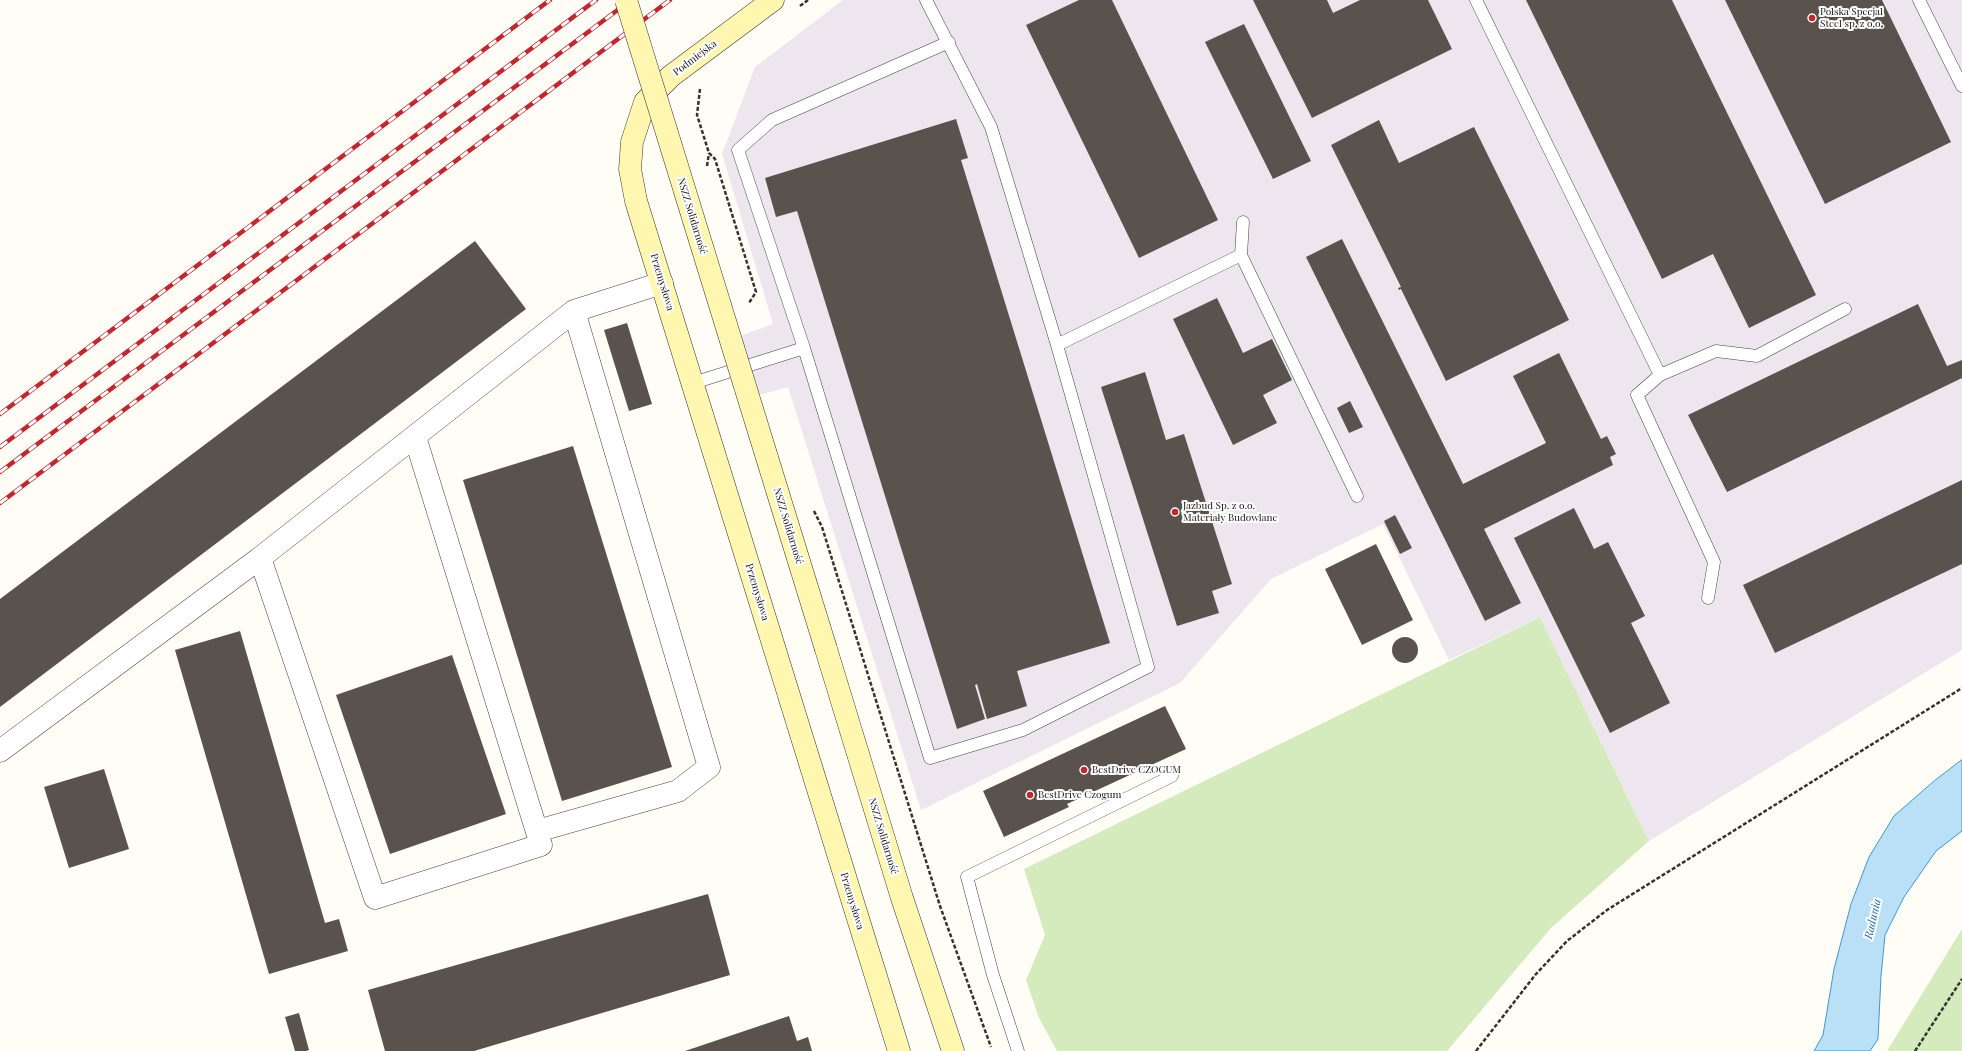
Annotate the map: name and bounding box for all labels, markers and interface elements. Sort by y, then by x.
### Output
place label: Polska Specjal Steel sp. z o.o. [1820,6,1883,30]
marker: Polska Specjal Steel sp. z o.o. [1807,13,1817,23]
street label: Podmiejska [671,38,719,78]
street label: NSZZ Solidarność [675,176,709,256]
street label: Przemysłowa [648,252,676,312]
street label: NSZZ Solidarność [771,486,805,566]
place label: Jazbud Sp. z o.o. Materiały Budowlane [1183,500,1278,524]
marker: Jazbud Sp. z o.o. Materiały Budowlane [1170,507,1180,517]
street label: Przemysłowa [743,562,771,622]
place label: BestDrive CZOGUM [1092,764,1181,776]
marker: BestDrive CZOGUM [1079,765,1089,775]
place label: BestDrive Czogum [1038,789,1121,801]
marker: BestDrive Czogum [1025,790,1035,800]
street label: NSZZ Solidarność [866,796,900,876]
street label: Przemysłowa [838,871,866,931]
water label: Radunia [1862,898,1884,940]

